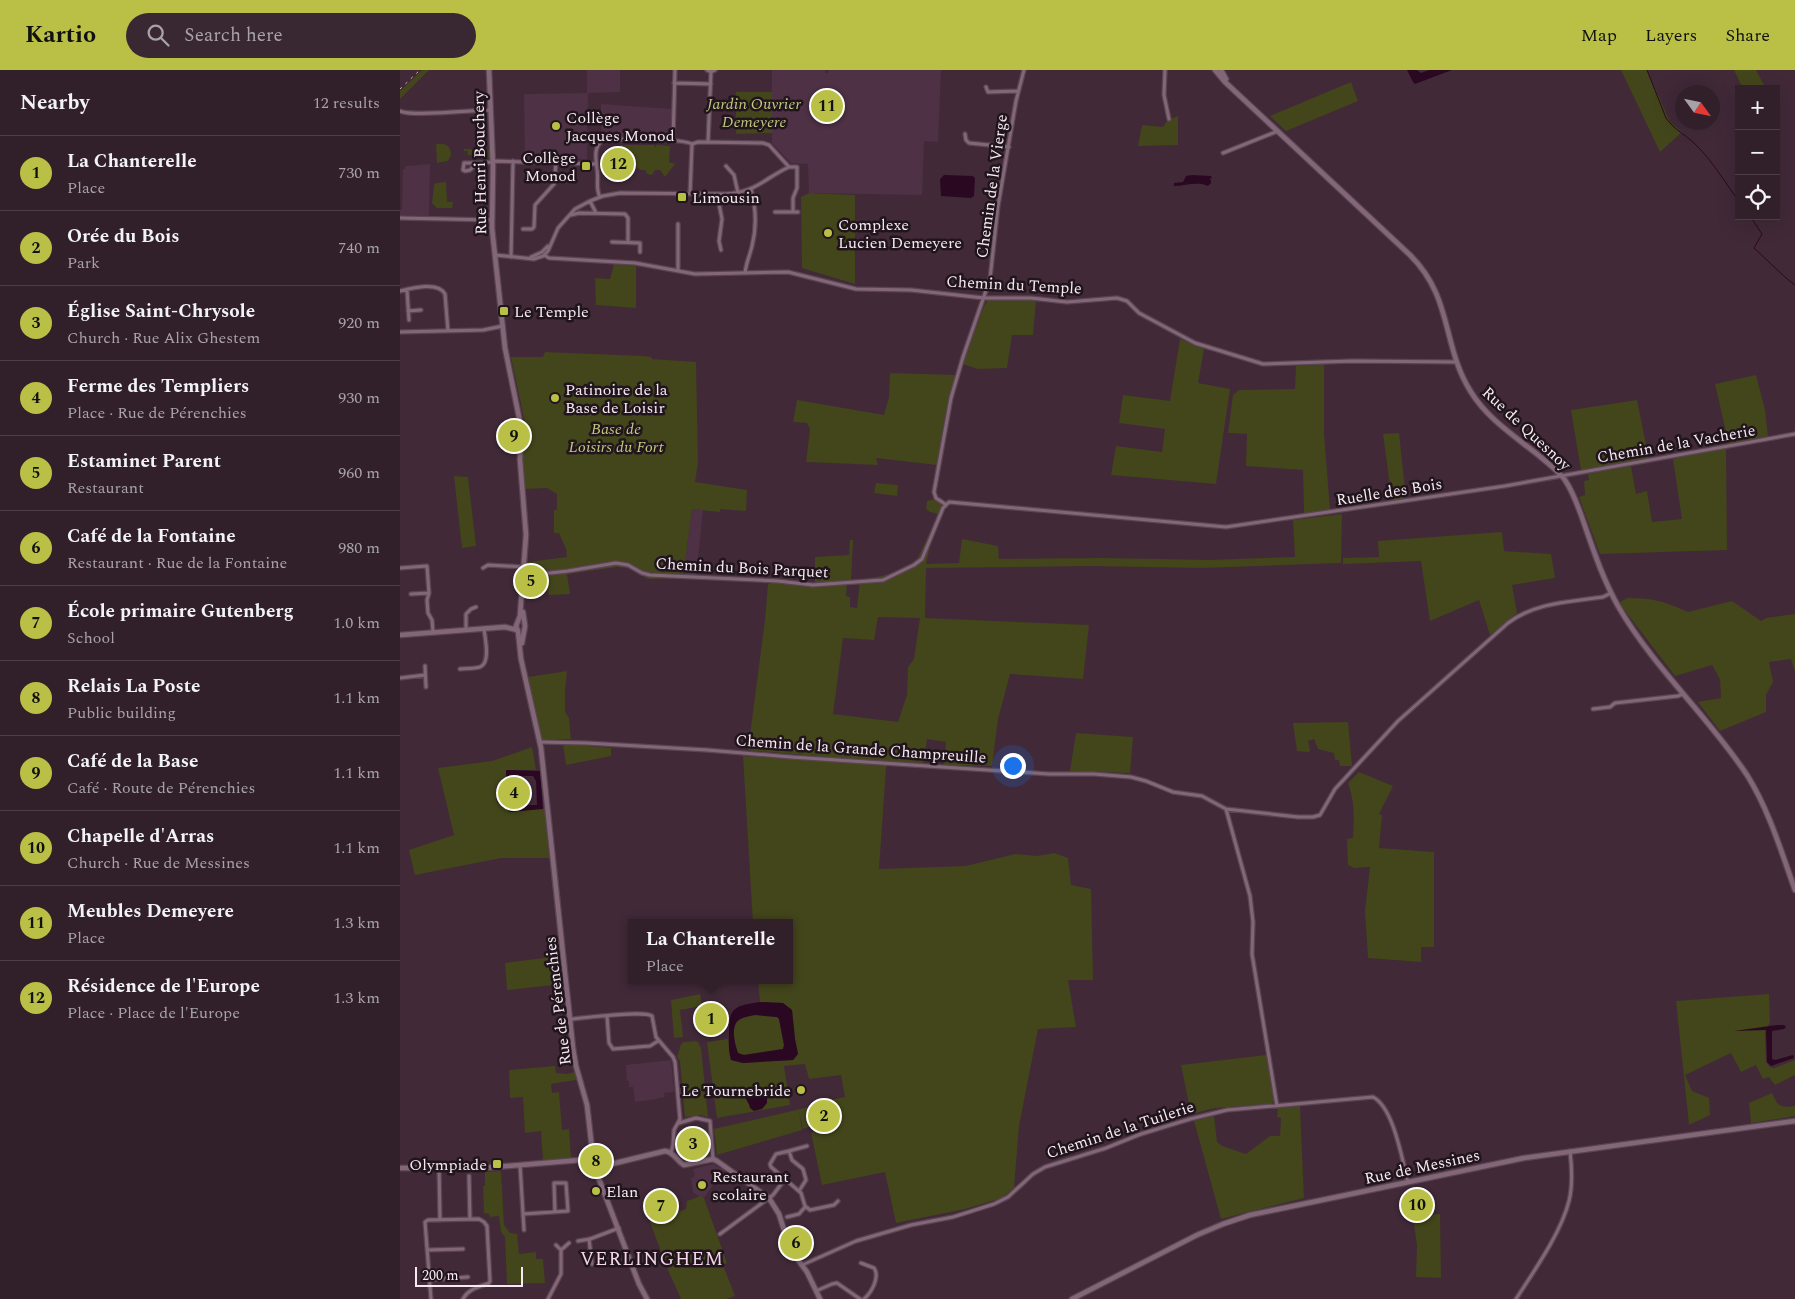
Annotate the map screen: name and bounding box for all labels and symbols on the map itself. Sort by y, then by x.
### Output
north arrow [1675,85,1720,130]
pin: 11 [811,87,843,125]
street label: Rue Henri Bouchery [467,90,493,235]
park label: Jardin Ouvrier Demeyere [706,92,801,134]
place label: Collège Jacques Monod [566,106,675,148]
street label: Chemin de la Vierge [970,113,1014,260]
marker: Collège Jacques Monod [550,120,562,132]
pin: 12 [602,145,634,183]
place label: Collège Monod [522,146,576,188]
marker: Collège Monod [580,160,592,172]
place label: Limousin [692,186,760,210]
marker: Limousin [676,191,688,203]
place label: Complexe Lucien Demeyere [838,213,962,255]
marker: Complexe Lucien Demeyere [822,227,834,239]
street label: Chemin du Temple [946,269,1082,301]
place label: Le Temple [514,300,589,324]
marker: Le Temple [498,305,510,317]
place label: Patinoire de la Base de Loisir [565,378,668,420]
street label: Rue de Quesnoy [1476,381,1577,477]
marker: Patinoire de la Base de Loisir [549,392,561,404]
pin: 9 [498,417,530,455]
park label: Base de Loisirs du Fort [569,417,664,459]
street label: Chemin de la Vacherie [1595,418,1757,470]
street label: Ruelle des Bois [1334,472,1444,512]
street label: Chemin du Bois Parquet [655,551,829,585]
pin: 5 [515,562,547,600]
street label: Chemin de la Grande Champreuille [735,728,987,770]
your location [1000,753,1026,779]
pin: 4 [498,774,530,812]
street label: Rue de Pérenchies [538,935,578,1067]
pin: 1 [695,1000,727,1038]
place label: Le Tournebride [681,1079,791,1103]
marker: Le Tournebride [795,1084,807,1096]
street label: Chemin de la Tuilerie [1043,1095,1197,1165]
pin: 2 [808,1097,840,1135]
pin: 3 [677,1125,709,1163]
pin: 8 [580,1142,612,1180]
street label: Rue de Messines [1362,1143,1482,1191]
place label: Olympiade [409,1153,487,1177]
marker: Olympiade [491,1158,503,1170]
place label: Restaurant scolaire [712,1165,789,1207]
marker: Restaurant scolaire [696,1179,708,1191]
place label: Elan [606,1180,638,1204]
marker: Elan [590,1185,602,1197]
pin: 10 [1401,1186,1433,1224]
pin: 7 [645,1187,677,1225]
pin: 6 [780,1224,812,1262]
district label: VERLINGHEM [580,1245,724,1274]
scale bar [415,1264,522,1287]

